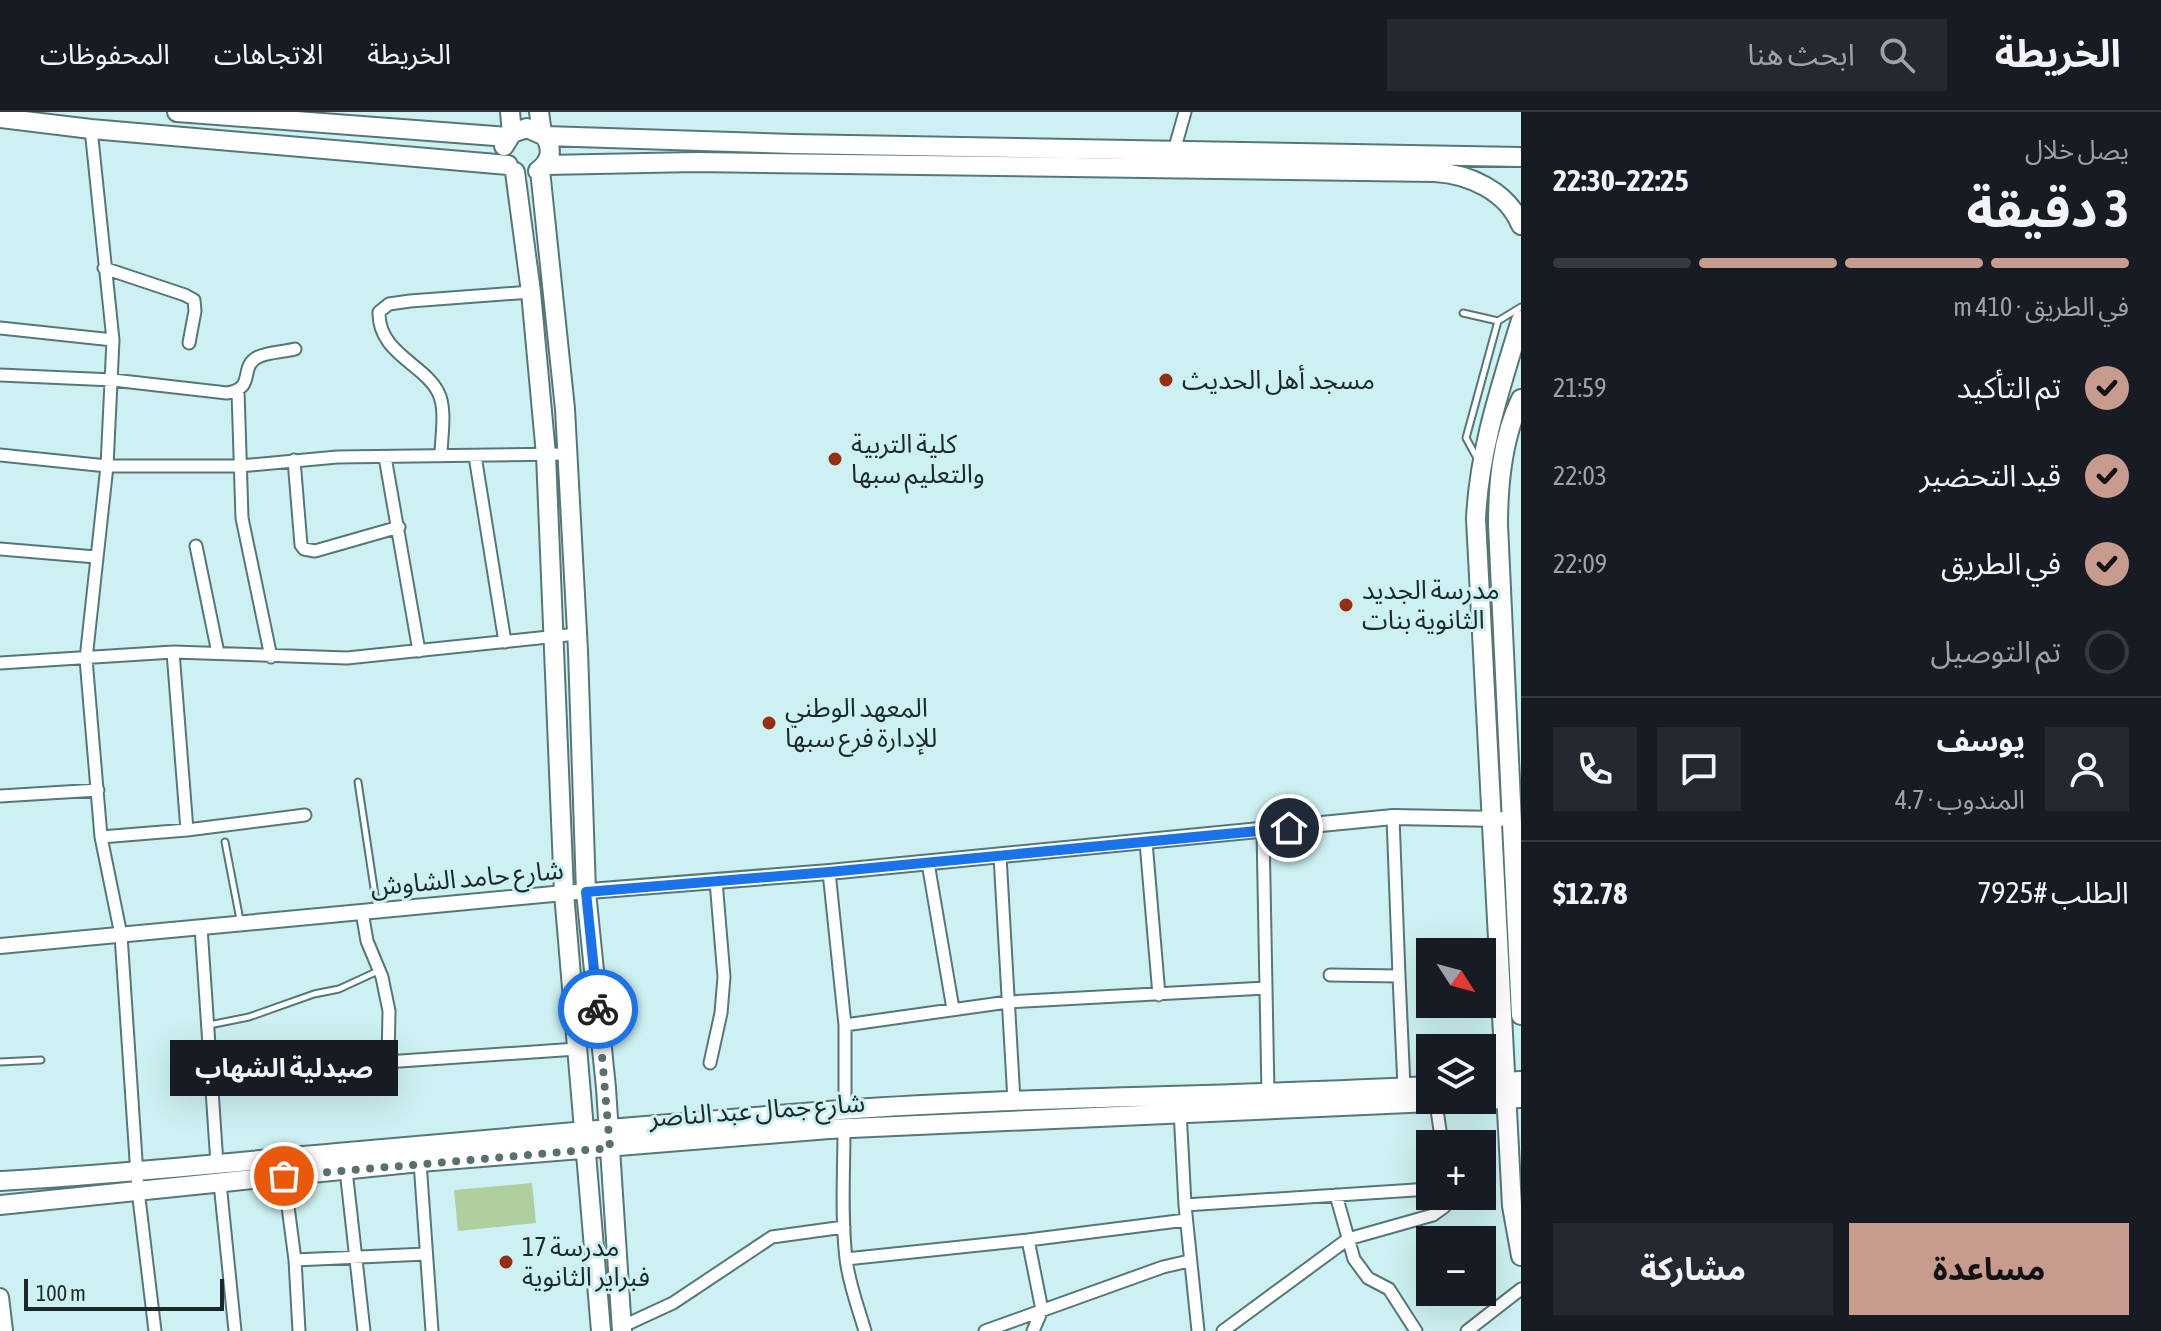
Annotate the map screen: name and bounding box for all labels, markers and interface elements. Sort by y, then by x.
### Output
search box [1387,19,1947,91]
text: الخريطة [1995,32,2121,75]
icon: search [1875,33,1919,77]
text: ابحث هنا [1747,37,1855,71]
text: المحفوظات [40,38,170,70]
text: الاتجاهات [214,38,323,70]
text: الخريطة [367,38,451,70]
text: يصل خلال [2025,135,2129,165]
text: 22:25–22:30 [1553,163,1689,197]
text: 3 دقيقة [1967,178,2129,238]
text: في الطريق · 410 m [1953,292,2129,322]
place label: مسجد أهل الحديث [1182,364,1375,395]
icon: check [2085,366,2129,410]
text: تم التأكيد [1957,370,2061,404]
marker: مسجد أهل الحديث [1157,371,1175,389]
text: 21:59 [1553,373,1607,403]
place label: كلية التربية والتعليم سبها [851,429,985,494]
marker: كلية التربية والتعليم سبها [826,450,844,468]
icon: check [2085,454,2129,498]
text: قيد التحضير [1920,458,2061,492]
text: 22:03 [1553,461,1607,491]
icon: check [2085,542,2129,586]
text: في الطريق [1941,546,2061,580]
text: 22:09 [1553,549,1607,579]
place label: مدرسة الجديد الثانوية بنات [1362,575,1500,635]
marker: مدرسة الجديد الثانوية بنات [1337,596,1355,614]
text: تم التوصيل [1931,634,2061,668]
place label: المعهد الوطني للإدارة فرع سبها [785,693,937,757]
marker: المعهد الوطني للإدارة فرع سبها [760,714,778,732]
text: يوسف [1937,723,2025,757]
button: phone [1553,727,1637,811]
button: chat [1657,727,1741,811]
button: person [2045,727,2129,811]
text: المندوب · 4.7 [1895,785,2025,815]
pin [1255,794,1323,862]
icon: home [1267,806,1311,850]
street label: شارع حامد الشاوش [369,855,565,905]
text: الطلب #7925 [1977,875,2129,909]
text: $12.78 [1553,876,1627,910]
north arrow [1416,938,1496,1018]
map controls [1416,938,1496,1306]
courier [558,969,638,1049]
icon: bike [576,987,620,1031]
button: layers [1416,1034,1496,1114]
callout: صيدلية الشهاب [170,1040,398,1096]
text: صيدلية الشهاب [195,1053,373,1083]
street label: شارع جمال عبد الناصر [647,1087,866,1137]
button: + [1416,1130,1496,1210]
pin [250,1142,318,1210]
icon: bag [262,1154,306,1198]
button: مشاركة [1553,1223,1833,1315]
button: مساعدة [1849,1223,2129,1315]
button: − [1416,1226,1496,1306]
place label: مدرسة 17 فبراير الثانوية [522,1232,650,1292]
marker: مدرسة 17 فبراير الثانوية [497,1253,515,1271]
scale bar [24,1275,224,1311]
text: 100 m [36,1280,86,1306]

